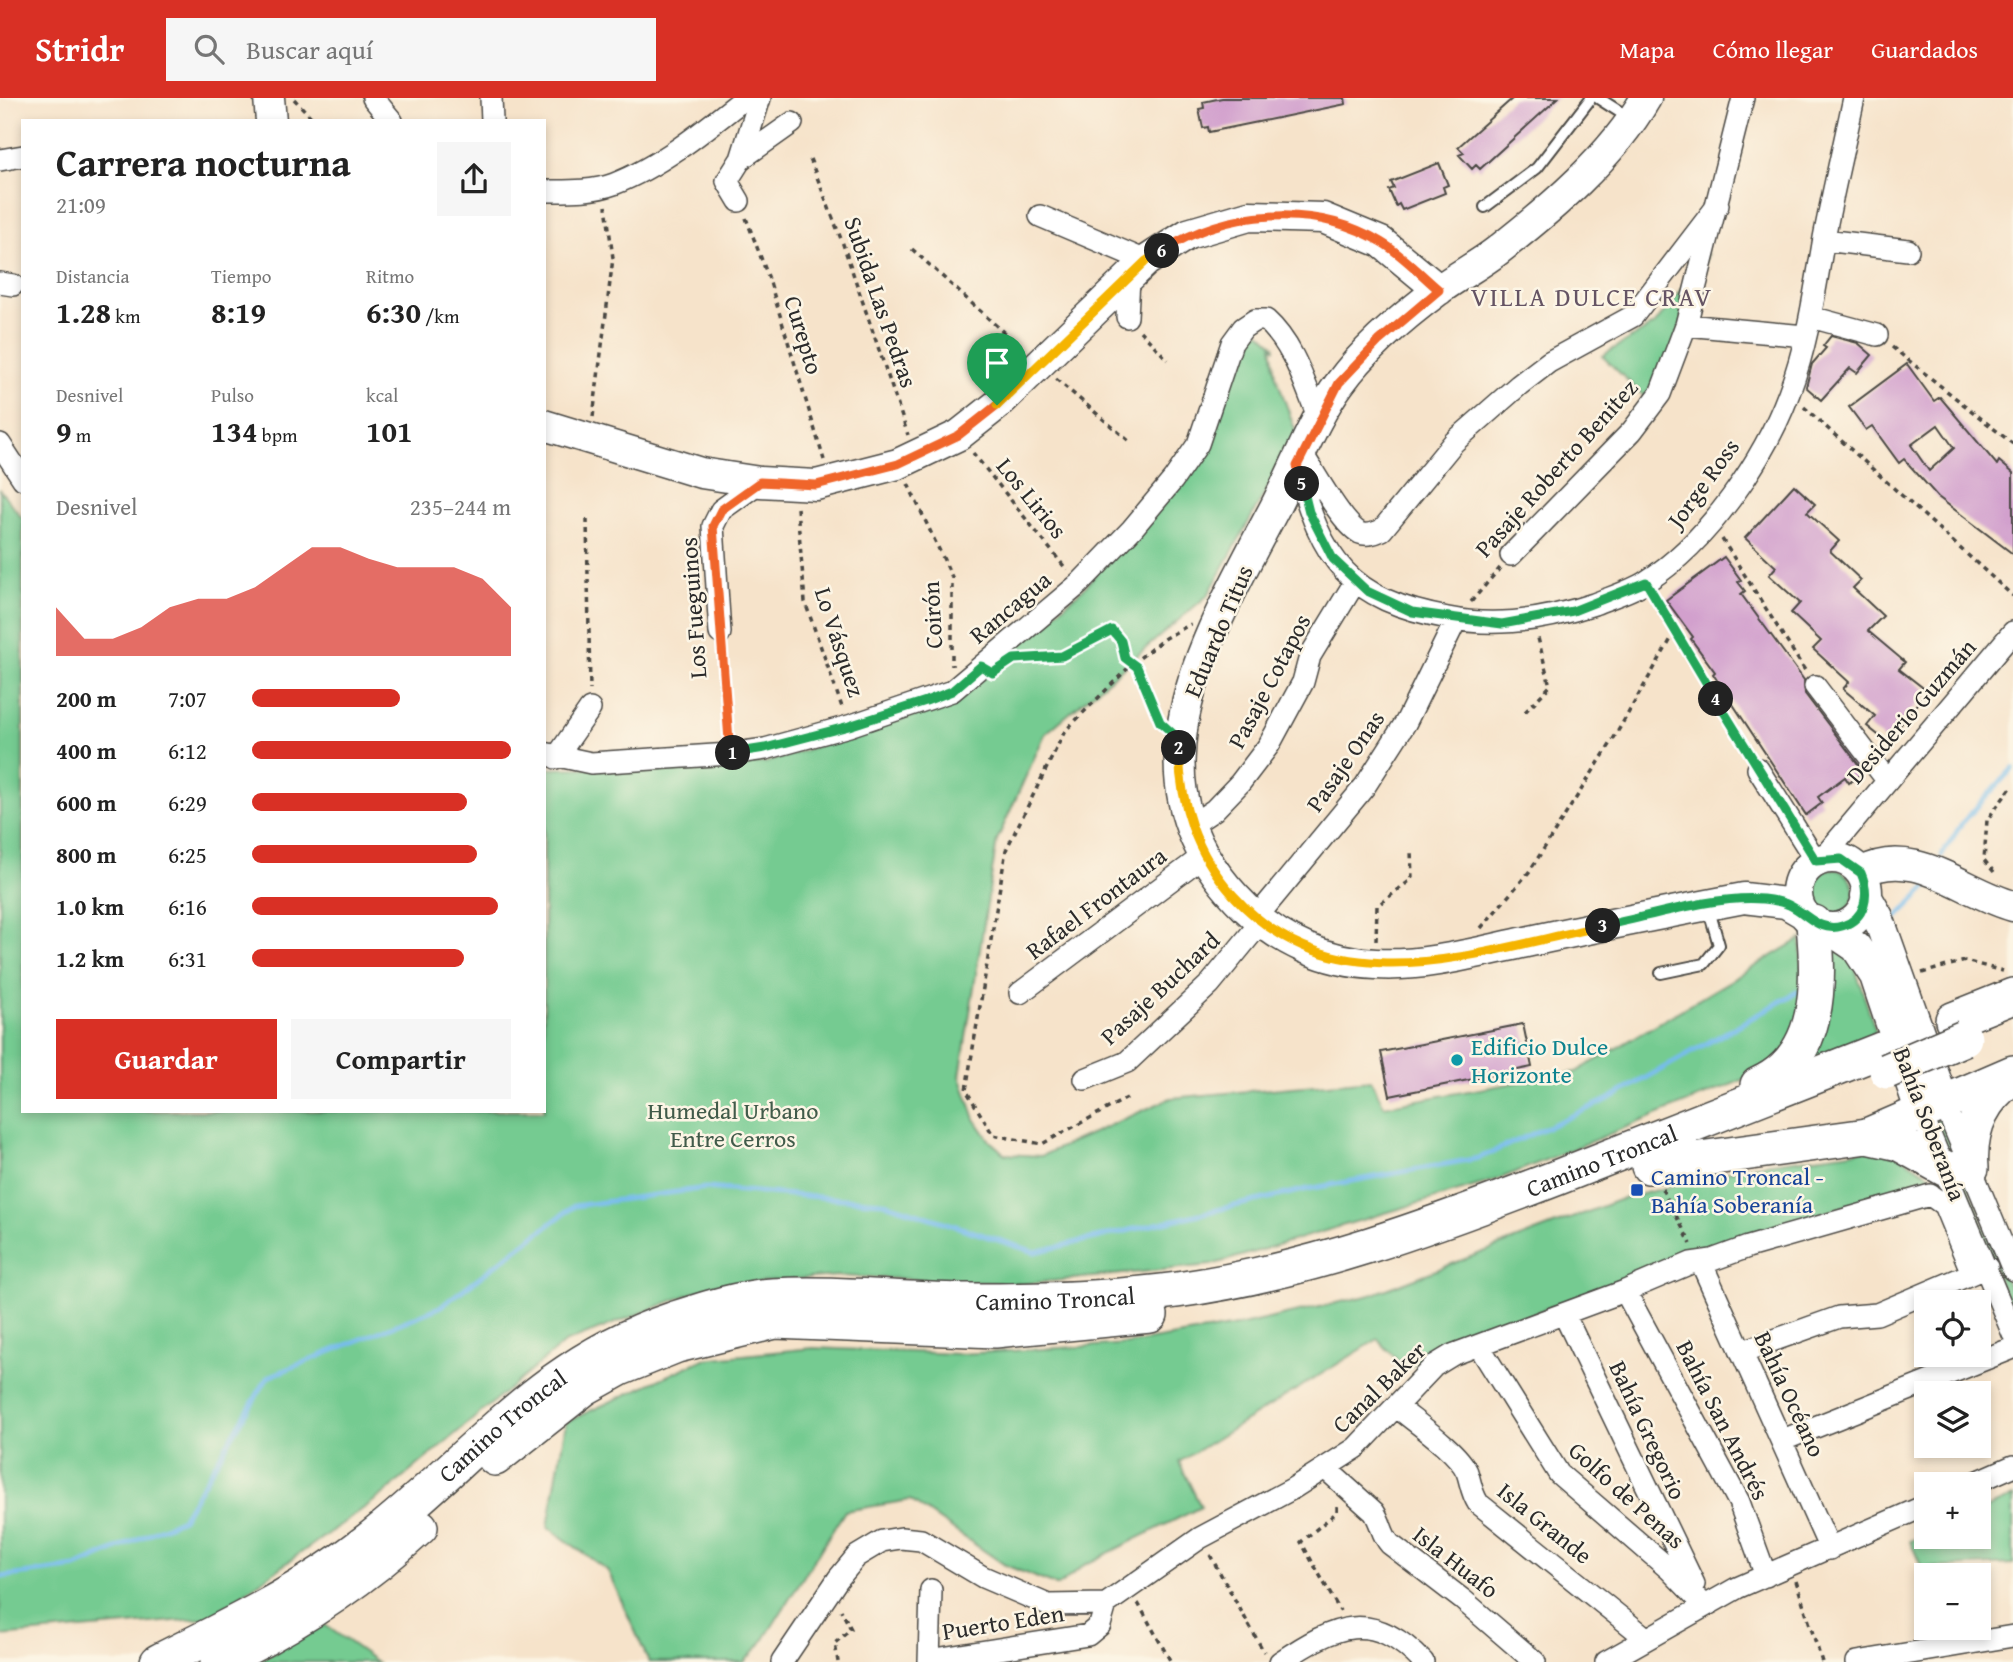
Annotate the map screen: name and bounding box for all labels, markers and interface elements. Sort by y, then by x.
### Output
search box [166,18,656,81]
text: Stridr [35,25,124,73]
icon: search [190,30,228,68]
text: Buscar aquí [246,30,373,69]
text: Mapa [1619,32,1675,67]
text: Cómo llegar [1713,32,1833,67]
text: Guardados [1871,32,1978,67]
text: Carrera nocturna [56,134,351,190]
button: share [437,142,511,216]
text: 21:09 [56,188,106,221]
street label: Subida Las Pedras [835,212,927,392]
pin: 6 [1144,234,1180,268]
text: 6 [1157,236,1166,264]
text: Distancia [56,262,130,290]
text: Tiempo [211,262,271,290]
text: Ritmo [366,262,414,290]
district label: VILLA DULCE CRAV [1471,277,1713,316]
text: 1.28 [56,290,111,334]
text: 8:19 [211,290,266,334]
text: 6:30 [366,290,421,334]
street label: Curepto [775,291,833,379]
text: km [111,302,140,330]
text: /km [421,302,459,330]
pin [967,333,1027,405]
icon: arrive [978,344,1016,382]
street label: Pasaje Roberto Benitez [1466,371,1646,565]
text: Desnivel [56,381,123,409]
text: Pulso [211,381,254,409]
text: kcal [366,381,398,409]
text: 9 [56,409,72,453]
text: 134 [211,409,258,453]
text: 101 [366,409,413,453]
text: m [72,421,91,449]
text: bpm [258,421,297,449]
street label: Jorge Ross [1657,431,1748,538]
street label: Los Lirios [988,450,1076,546]
pin: 5 [1284,466,1320,502]
text: 5 [1297,469,1306,497]
text: Desnivel [56,490,137,523]
text: 235–244 m [410,490,511,523]
street label: Los Fueguinos [671,536,715,680]
street label: Eduardo Titus [1174,560,1262,702]
street label: Rancagua [962,562,1059,652]
street label: Coirón [913,580,951,650]
street label: Lo Vásquez [806,583,874,701]
street label: Pasaje Cotapos [1219,607,1319,755]
street label: Desiderio Guzmán [1838,630,1984,791]
text: 200 m [56,682,117,715]
text: 7:07 [168,682,207,715]
pin: 4 [1698,682,1734,716]
text: 4 [1711,684,1720,712]
street label: Pasaje Onas [1297,703,1393,819]
pin: 2 [1162,730,1196,766]
text: 2 [1174,733,1183,761]
text: 400 m [56,734,117,767]
text: 6:12 [168,734,207,767]
pin: 1 [716,736,750,770]
text: 1 [728,738,737,766]
text: 600 m [56,786,117,819]
text: 6:29 [168,786,207,819]
text: 800 m [56,838,117,871]
text: 6:25 [168,838,207,871]
street label: Rafael Frontaura [1018,838,1174,968]
text: 1.0 km [56,890,124,923]
text: 6:16 [168,890,207,923]
pin: 3 [1586,908,1620,944]
text: 3 [1598,911,1607,939]
street label: Pasaje Buchard [1092,923,1228,1053]
text: 1.2 km [56,942,124,975]
text: 6:31 [168,942,207,975]
button: Guardar [56,1019,277,1099]
button: Compartir [291,1019,511,1099]
place label: Edificio Dulce Horizonte [1471,1029,1608,1092]
street label: Bahía Soberanía [1885,1042,1976,1207]
marker: Edificio Dulce Horizonte [1449,1052,1465,1068]
park label: Humedal Urbano Entre Cerros [647,1093,819,1156]
street label: Camino Troncal [1521,1115,1682,1205]
place label: Camino Troncal - Bahía Soberanía [1651,1159,1824,1222]
marker: Camino Troncal - Bahía Soberanía [1629,1182,1645,1198]
street label: Camino Troncal [975,1277,1137,1319]
map controls [1914,1290,1991,1640]
button: locate [1914,1290,1991,1367]
street label: Bahía Océano [1746,1325,1834,1463]
street label: Canal Baker [1324,1333,1434,1441]
street label: Bahía San Andrés [1668,1334,1778,1506]
street label: Bahía Gregorio [1600,1355,1696,1505]
street label: Camino Troncal [430,1360,574,1490]
button: layers [1914,1381,1991,1458]
street label: Golfo de Penas [1561,1433,1693,1557]
button: + [1914,1472,1991,1549]
street label: Isla Grande [1490,1474,1600,1572]
street label: Isla Huafo [1406,1517,1506,1607]
button: − [1914,1563,1991,1640]
street label: Puerto Eden [940,1595,1067,1649]

